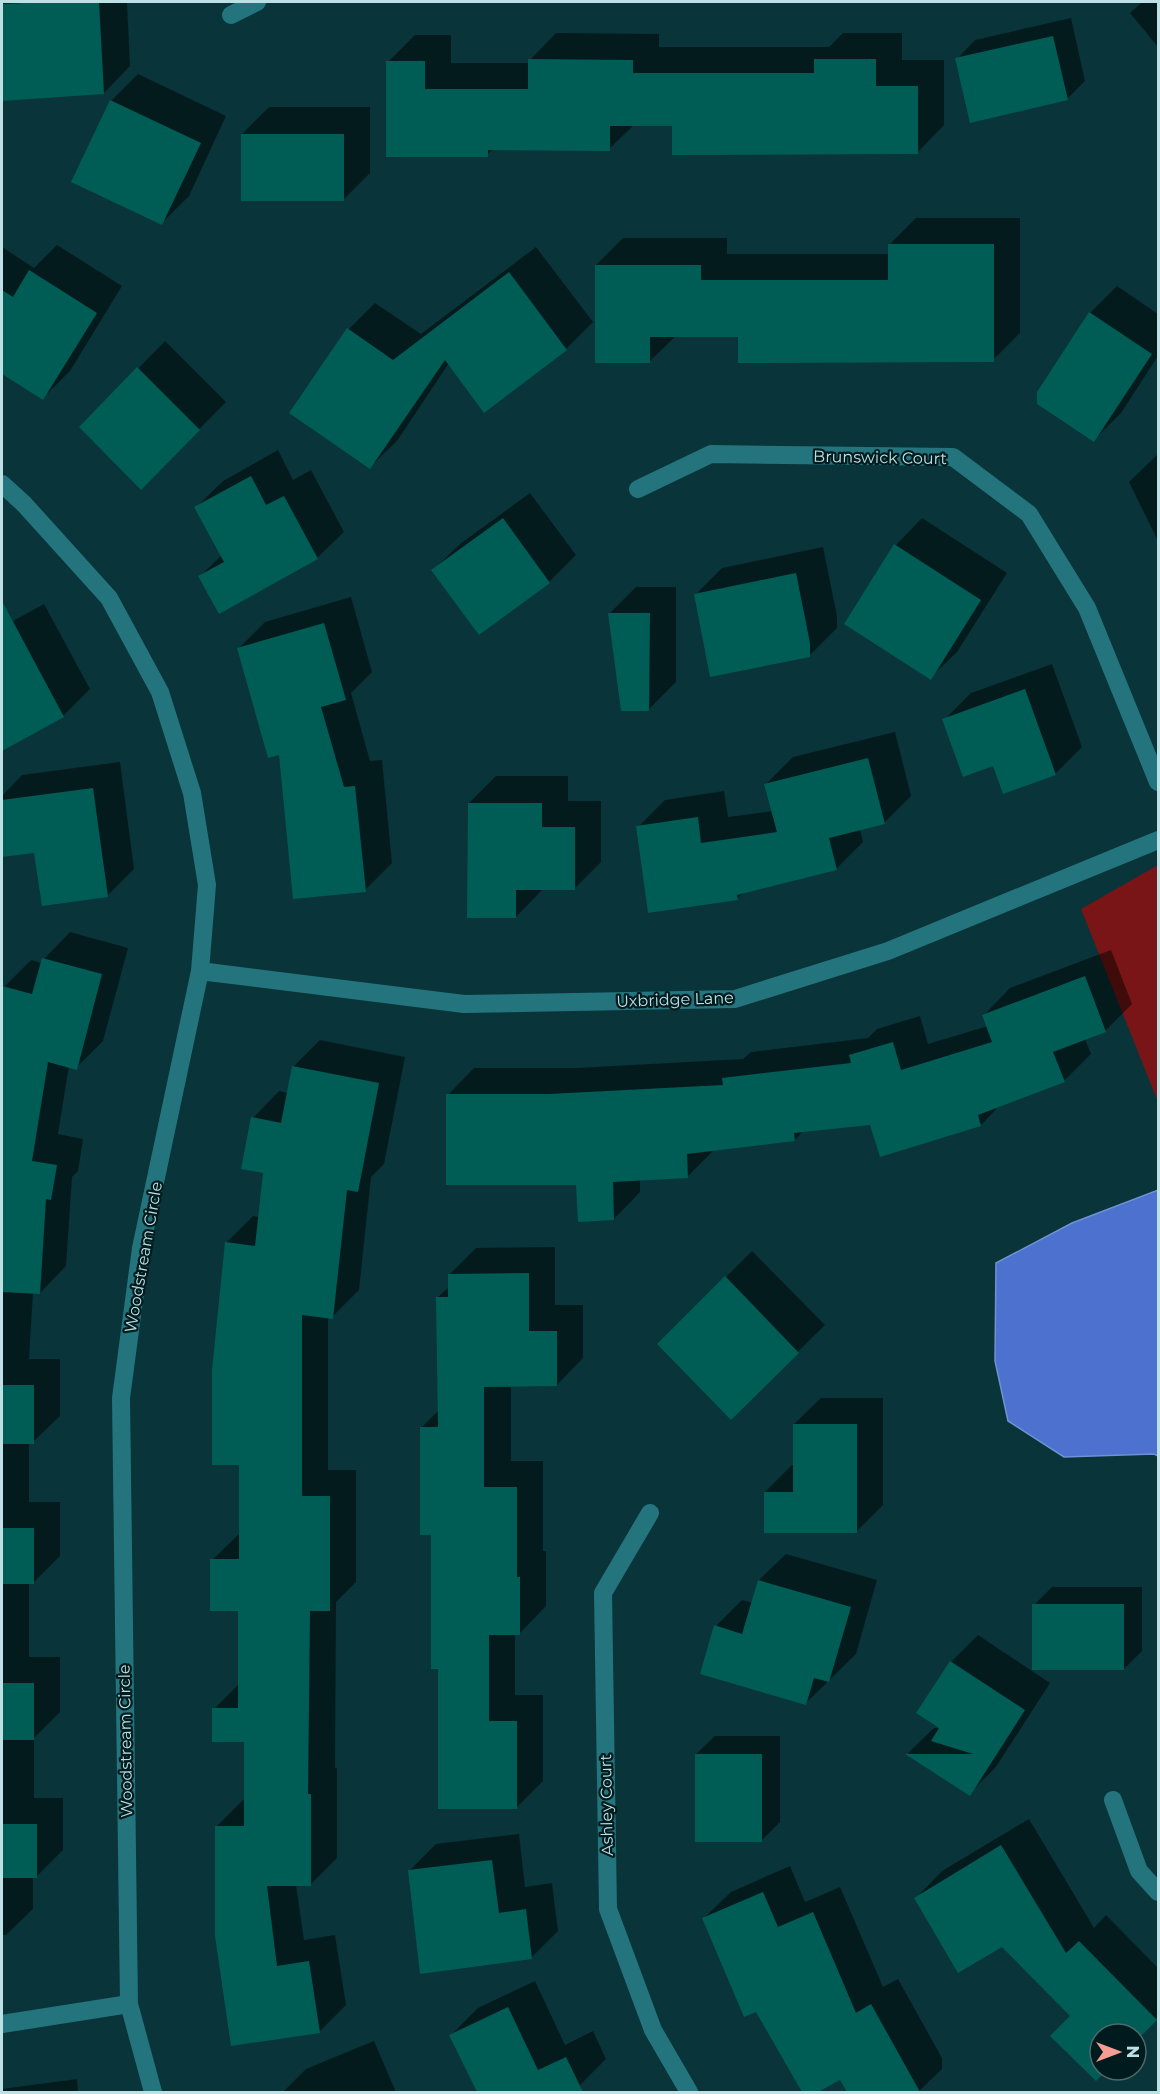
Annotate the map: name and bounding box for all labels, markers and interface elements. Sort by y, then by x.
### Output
street label: Brunswick Court [813,447,947,468]
street label: Uxbridge Lane [616,988,734,1011]
street label: Woodstream Circle [121,1180,166,1334]
street label: Woodstream Circle [115,1664,136,1818]
street label: Ashley Court [596,1754,617,1856]
north arrow [1088,2022,1148,2082]
text: N [1123,2046,1142,2058]

